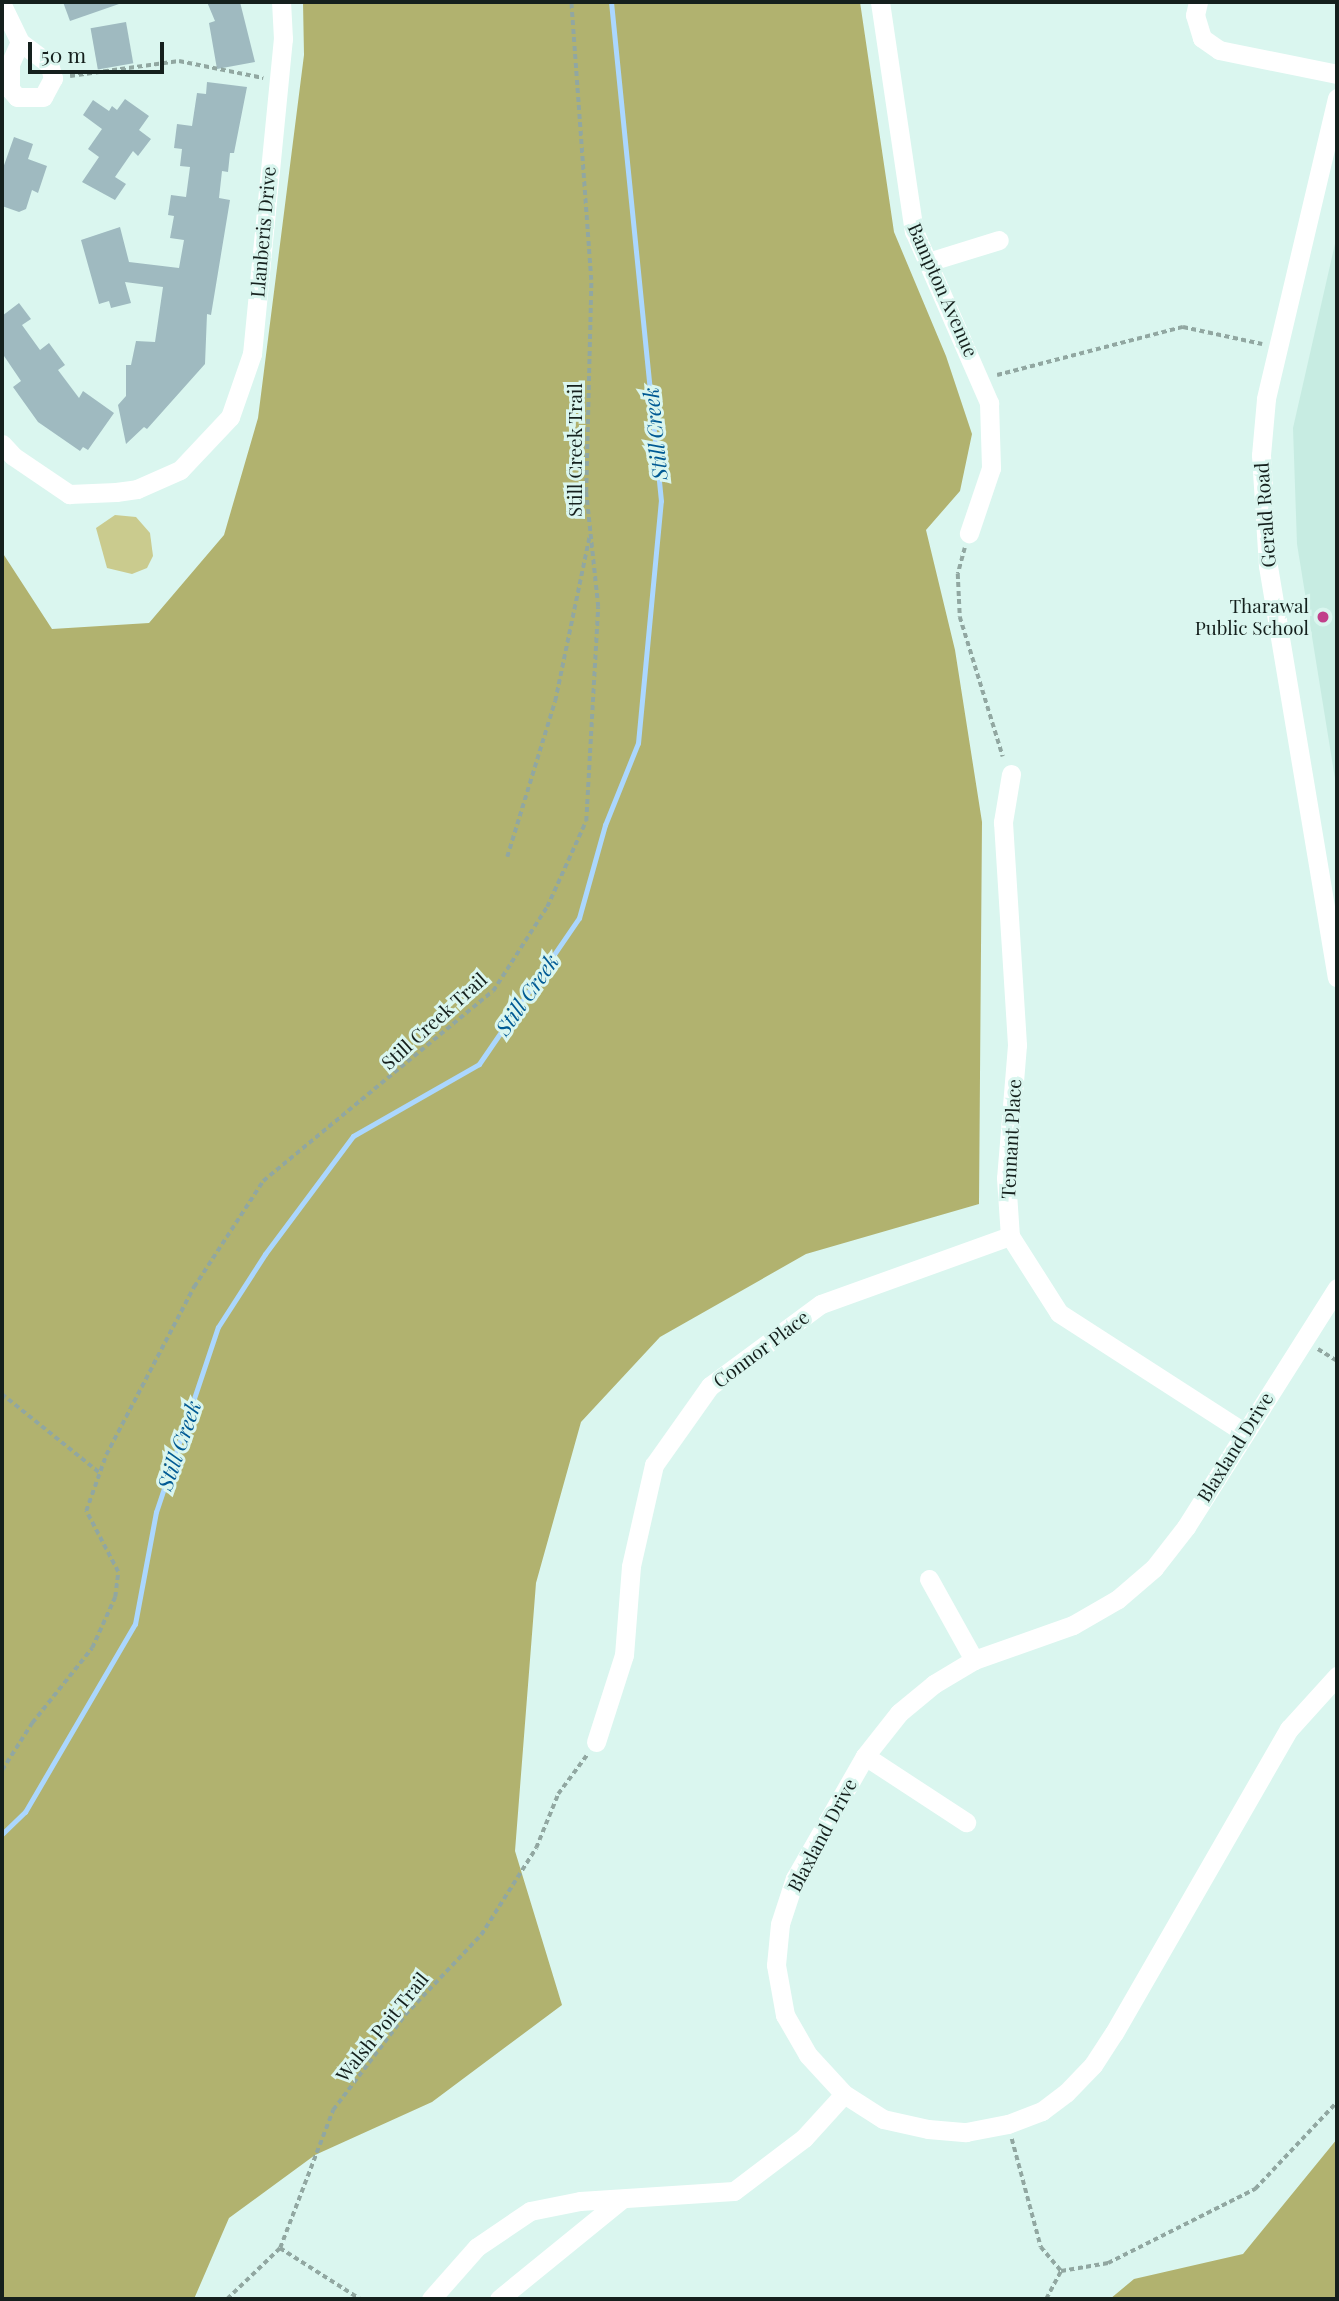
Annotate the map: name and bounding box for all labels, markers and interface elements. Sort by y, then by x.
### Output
scale bar [32,28,168,72]
text: 50 m [41,40,86,68]
street label: Llanberis Drive [246,166,280,298]
street label: Bampton Avenue [903,219,983,361]
street label: Still Creek Trail [564,383,586,517]
water label: Still Creek [637,386,671,482]
street label: Gerald Road [1250,462,1280,568]
place label: Tharawal Public School [1195,595,1309,639]
marker: Tharawal Public School [1315,609,1331,625]
water label: Still Creek [489,948,563,1040]
street label: Still Creek Trail [376,968,492,1074]
street label: Tennant Place [996,1078,1026,1200]
street label: Connor Place [708,1305,814,1393]
street label: Blaxland Drive [1192,1388,1278,1506]
water label: Still Creek [151,1397,205,1493]
street label: Blaxland Drive [783,1774,861,1896]
street label: Walsh Poit Trail [331,1968,433,2086]

